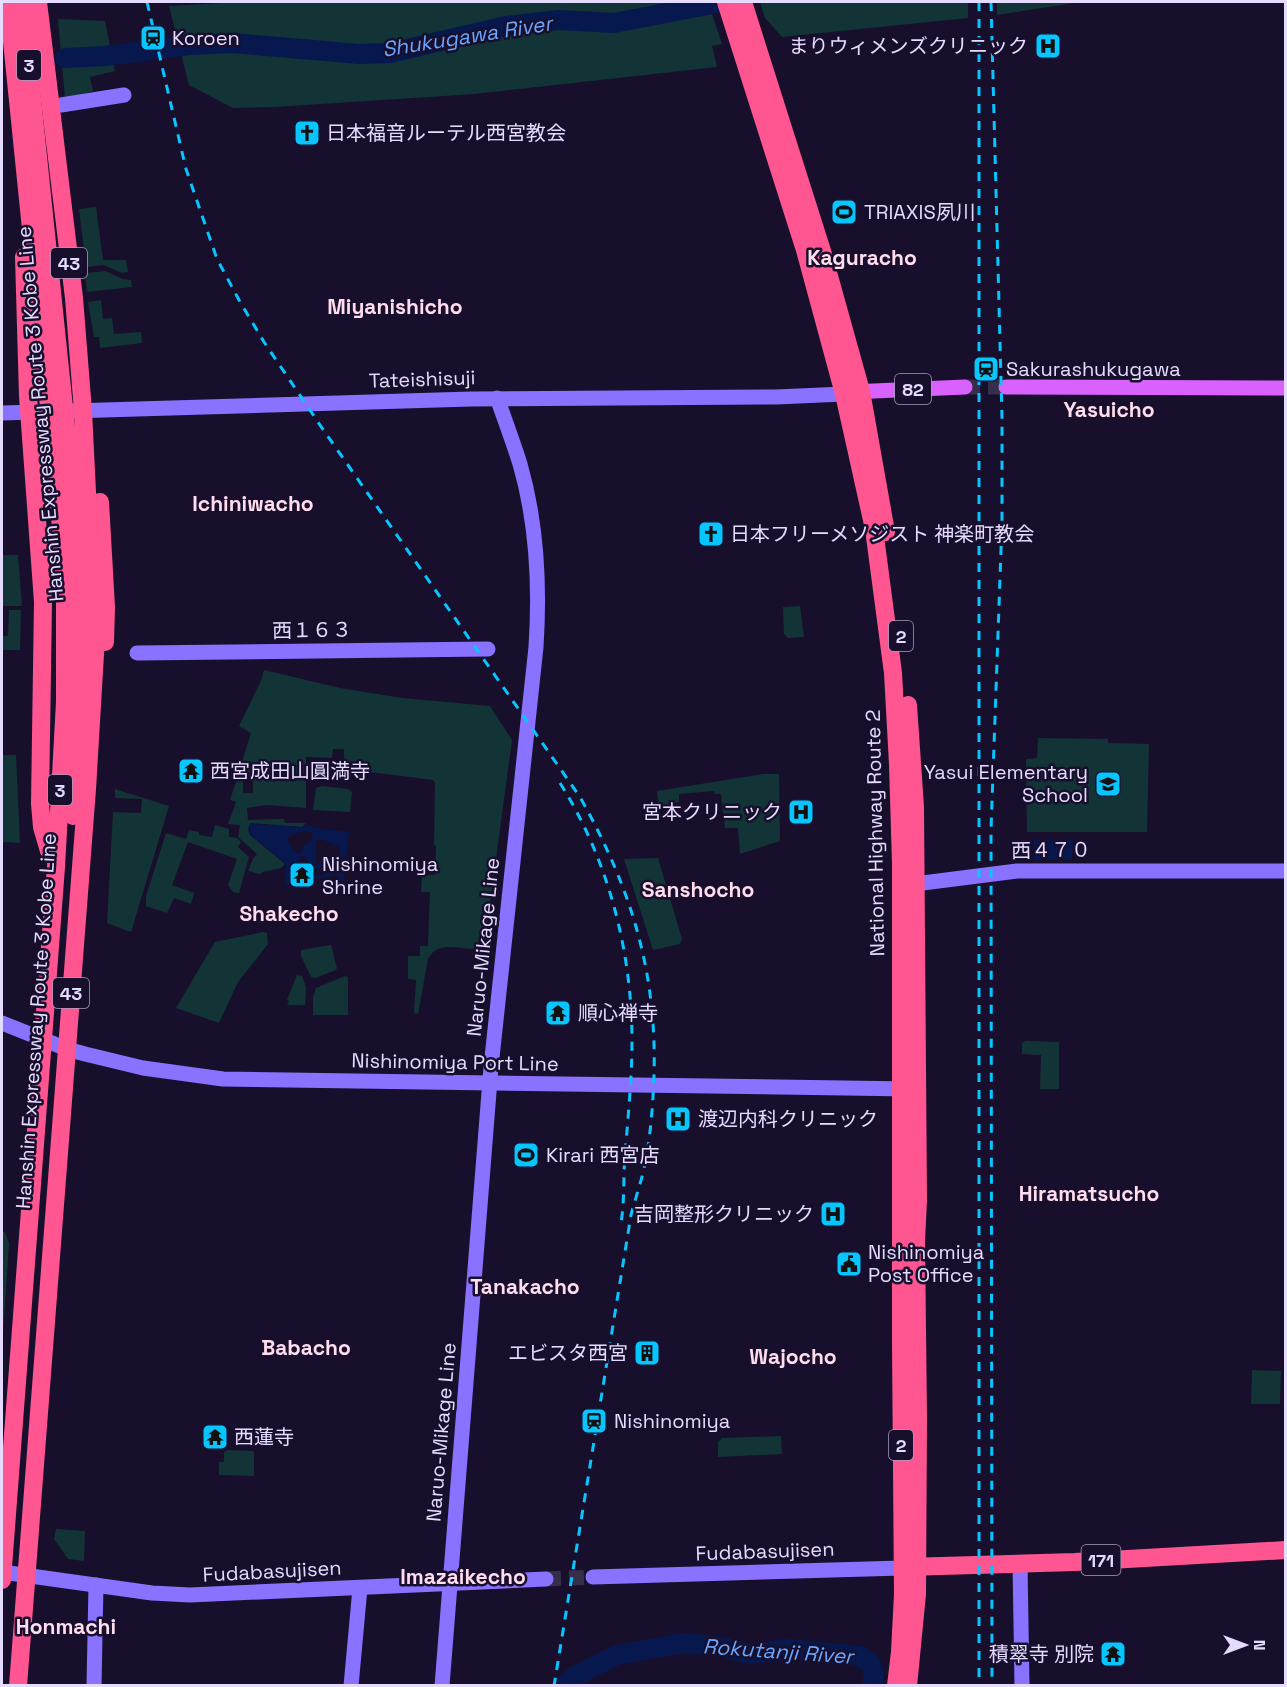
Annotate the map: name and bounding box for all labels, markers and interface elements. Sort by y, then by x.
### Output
water label: Shukugawa River [380,9,556,63]
station icon: Koroen [138,23,168,53]
place label: Koroen [172,25,240,51]
hospital icon: まりウィメンズクリニック [1033,31,1063,61]
place label: まりウィメンズクリニック [788,33,1028,59]
road number: 3 [17,50,41,80]
church icon: 日本福音ルーテル西宮教会 [292,118,322,148]
place label: 日本福音ルーテル西宮教会 [326,120,566,146]
sports icon: TRIAXIS夙川 [829,197,859,227]
place label: TRIAXIS夙川 [864,199,976,225]
street label: Hanshin Expressway Route 3 Kobe Line [11,225,69,603]
district label: Kaguracho [807,244,917,271]
road number: 43 [51,248,87,278]
district label: Miyanishicho [327,293,463,320]
station icon: Sakurashukugawa [971,354,1001,384]
place label: Sakurashukugawa [1006,356,1181,382]
street label: Tateishisuji [368,364,476,394]
road number: 82 [895,374,931,404]
district label: Yasuicho [1063,396,1155,423]
district label: Ichiniwacho [192,490,314,517]
church icon: 日本フリーメソジスト 神楽町教会 [696,519,726,549]
place label: 日本フリーメソジスト 神楽町教会 [730,521,1034,547]
street label: 西１６３ [272,616,352,644]
road number: 2 [889,621,913,651]
street label: National Highway Route 2 [860,709,890,957]
temple icon: 西宮成田山圓満寺 [176,756,206,786]
place label: 西宮成田山圓満寺 [210,758,370,784]
place label: Yasui Elementary School [924,759,1088,808]
school or university icon: Yasui Elementary School [1093,769,1123,799]
road number: 3 [48,775,72,805]
hospital icon: 宮本クリニック [786,797,816,827]
place label: 宮本クリニック [642,799,782,825]
street label: Hanshin Expressway Route 3 Kobe Line [10,832,62,1210]
street label: 西４７０ [1011,836,1091,864]
place label: Nishinomiya Shrine [322,851,438,900]
street label: Naruo-Mikage Line [461,856,505,1038]
temple icon: Nishinomiya Shrine [287,860,317,890]
district label: Sanshocho [642,876,754,903]
district label: Shakecho [239,900,339,927]
road number: 43 [53,978,89,1008]
temple icon: 順心禅寺 [543,998,573,1028]
place label: 順心禅寺 [578,1000,658,1026]
street label: Nishinomiya Port Line [351,1047,559,1077]
hospital icon: 渡辺内科クリニック [663,1104,693,1134]
place label: 渡辺内科クリニック [698,1106,878,1132]
sports icon: Kirari 西宮店 [511,1140,541,1170]
place label: Kirari 西宮店 [546,1142,659,1168]
district label: Hiramatsucho [1019,1180,1159,1207]
hospital icon: 吉岡整形クリニック [818,1199,848,1229]
place label: 吉岡整形クリニック [634,1201,814,1227]
place label: Nishinomiya Post Office [868,1239,984,1288]
public building icon: Nishinomiya Post Office [834,1249,864,1279]
district label: Tanakacho [470,1273,580,1300]
district label: Babacho [261,1334,351,1361]
building icon: エビスタ西宮 [632,1338,662,1368]
place label: エビスタ西宮 [508,1340,628,1366]
street label: Naruo-Mikage Line [420,1341,462,1523]
district label: Wajocho [749,1343,837,1370]
station icon: Nishinomiya [579,1406,609,1436]
place label: Nishinomiya [614,1408,730,1434]
temple icon: 西蓮寺 [200,1422,230,1452]
place label: 西蓮寺 [234,1424,294,1450]
road number: 2 [889,1430,913,1460]
street label: Fudabasujisen [695,1536,835,1566]
road number: 171 [1082,1545,1120,1575]
street label: Fudabasujisen [202,1554,342,1588]
district label: Imazaikecho [400,1563,526,1590]
district label: Honmachi [16,1613,116,1640]
north arrow [1215,1615,1275,1675]
water label: Rokutanji River [702,1632,856,1670]
temple icon: 積翠寺 別院 [1098,1639,1128,1669]
text: N [1249,1640,1270,1650]
place label: 積翠寺 別院 [989,1641,1094,1667]

